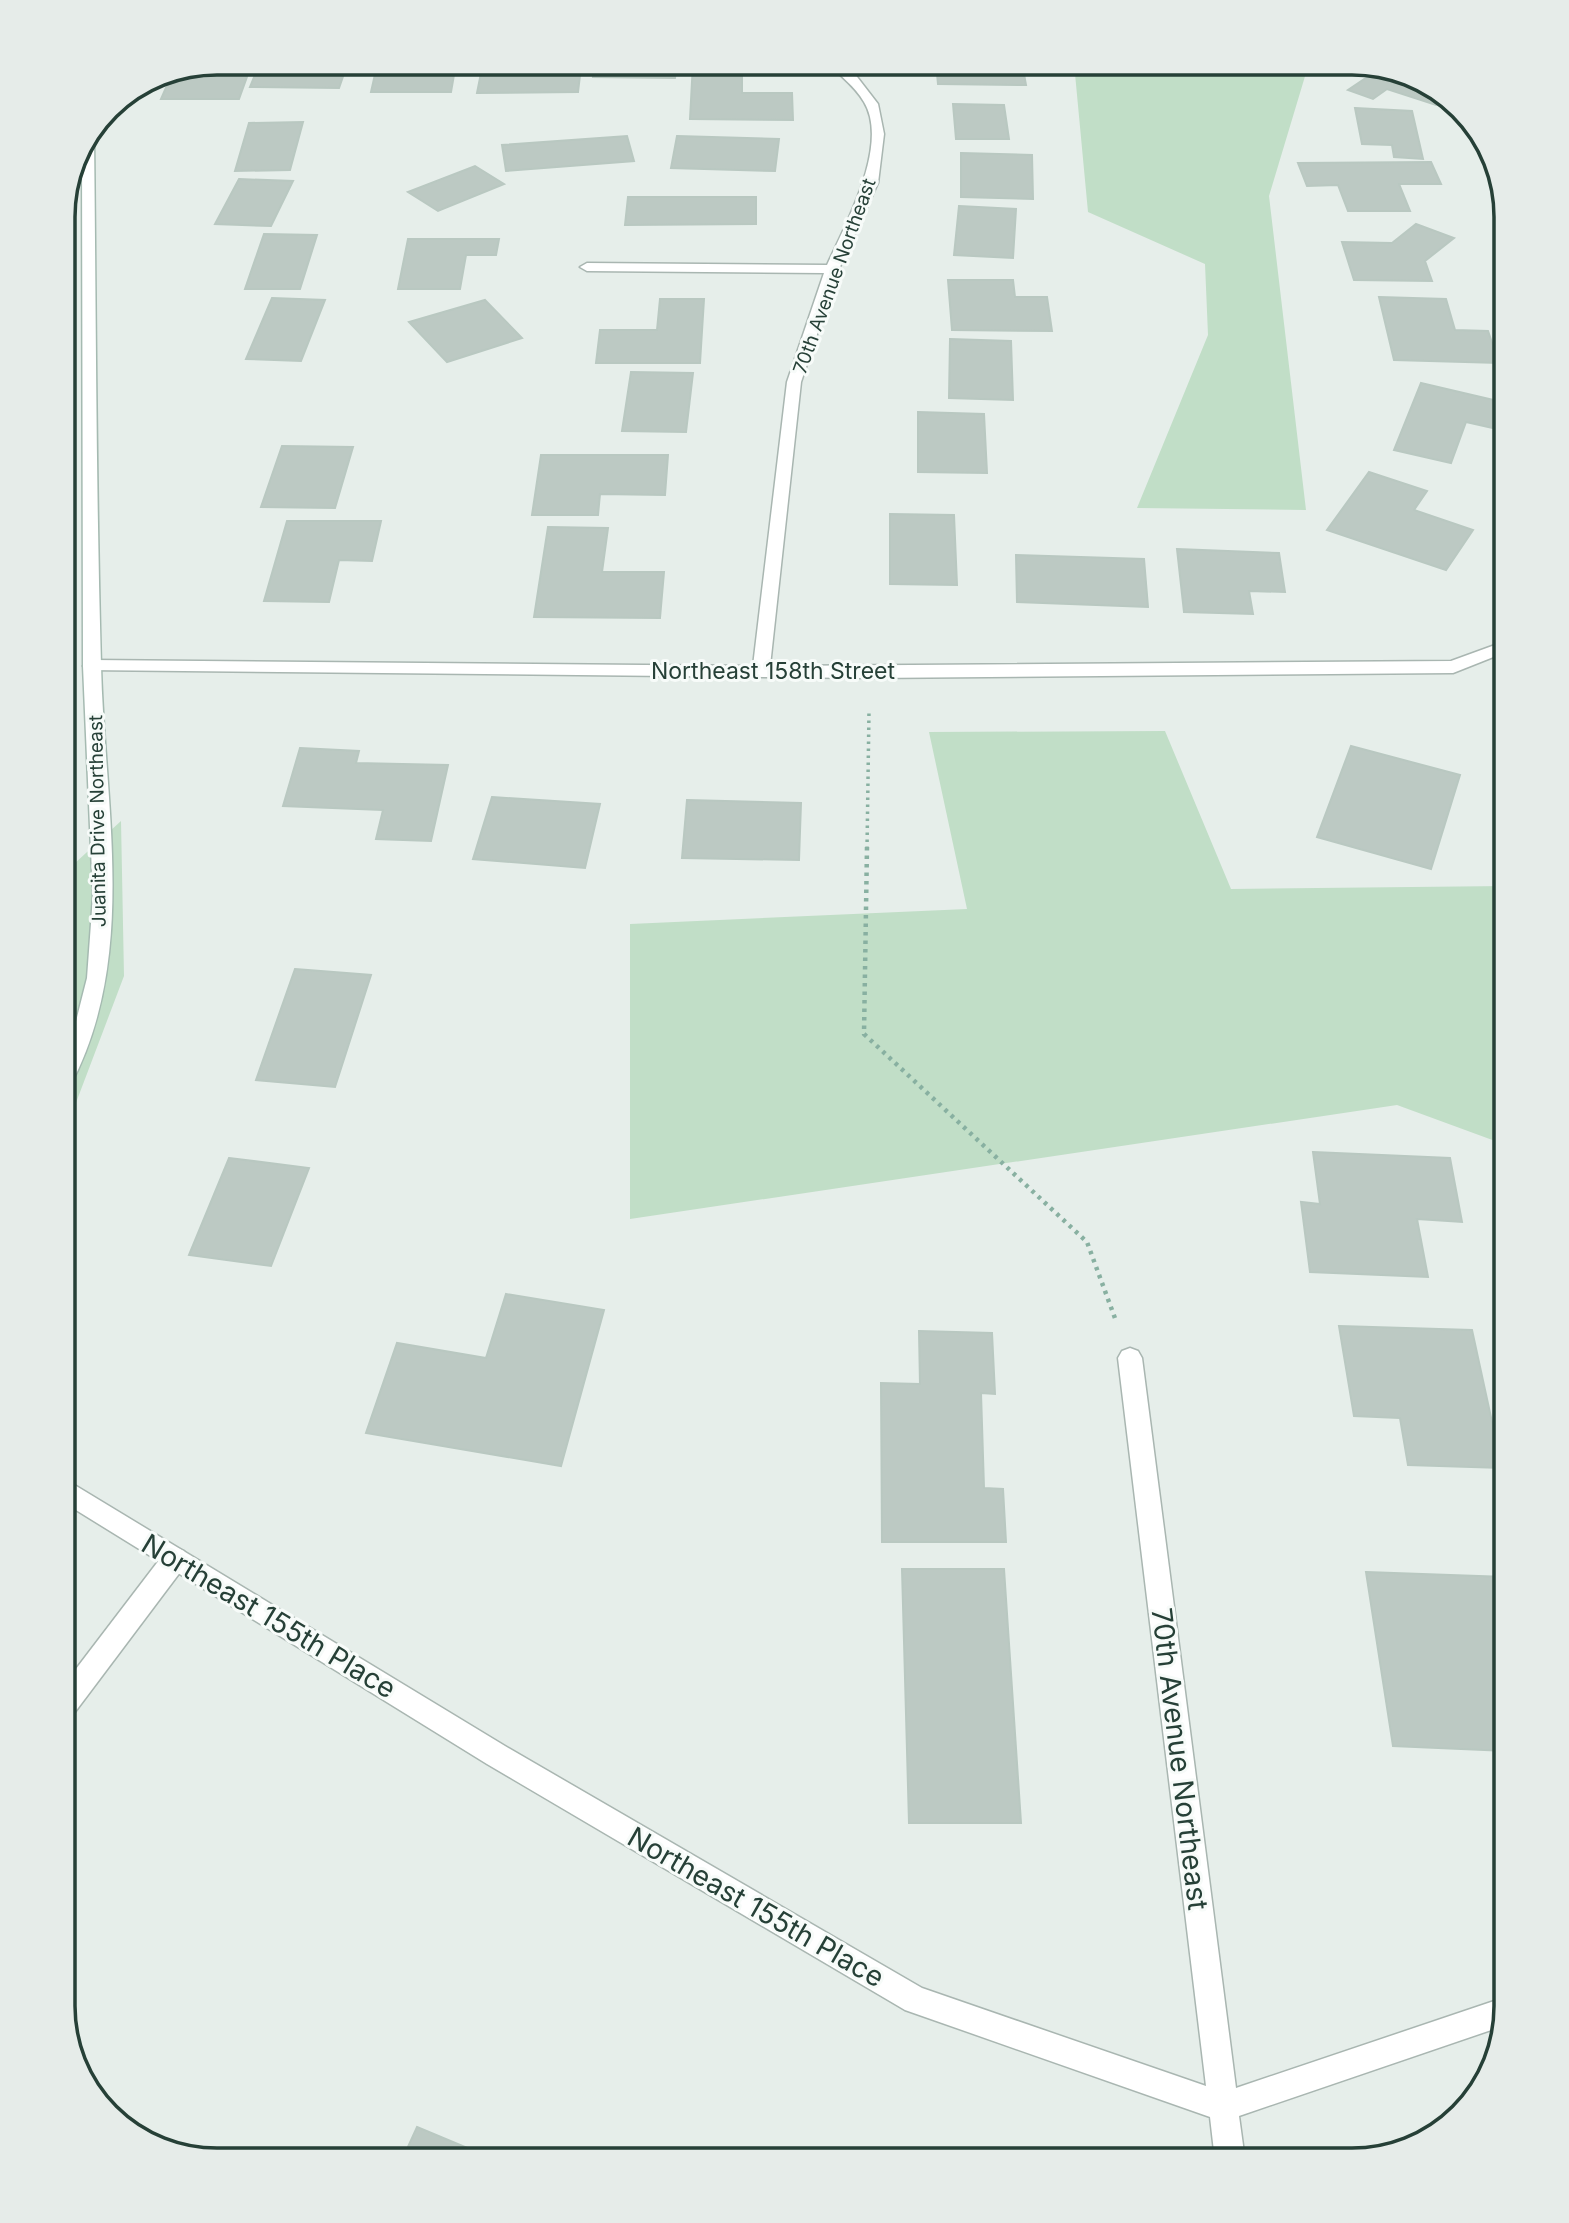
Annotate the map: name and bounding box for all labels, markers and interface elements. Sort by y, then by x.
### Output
street label: 70th Avenue Northeast [788,175,881,377]
street label: Northeast 158th Street [651,657,895,685]
street label: Juanita Drive Northeast [84,715,111,927]
street label: Northeast 155th Place [136,1527,402,1705]
street label: 70th Avenue Northeast [1145,1606,1215,1912]
street label: Northeast 155th Place [622,1820,890,1994]

